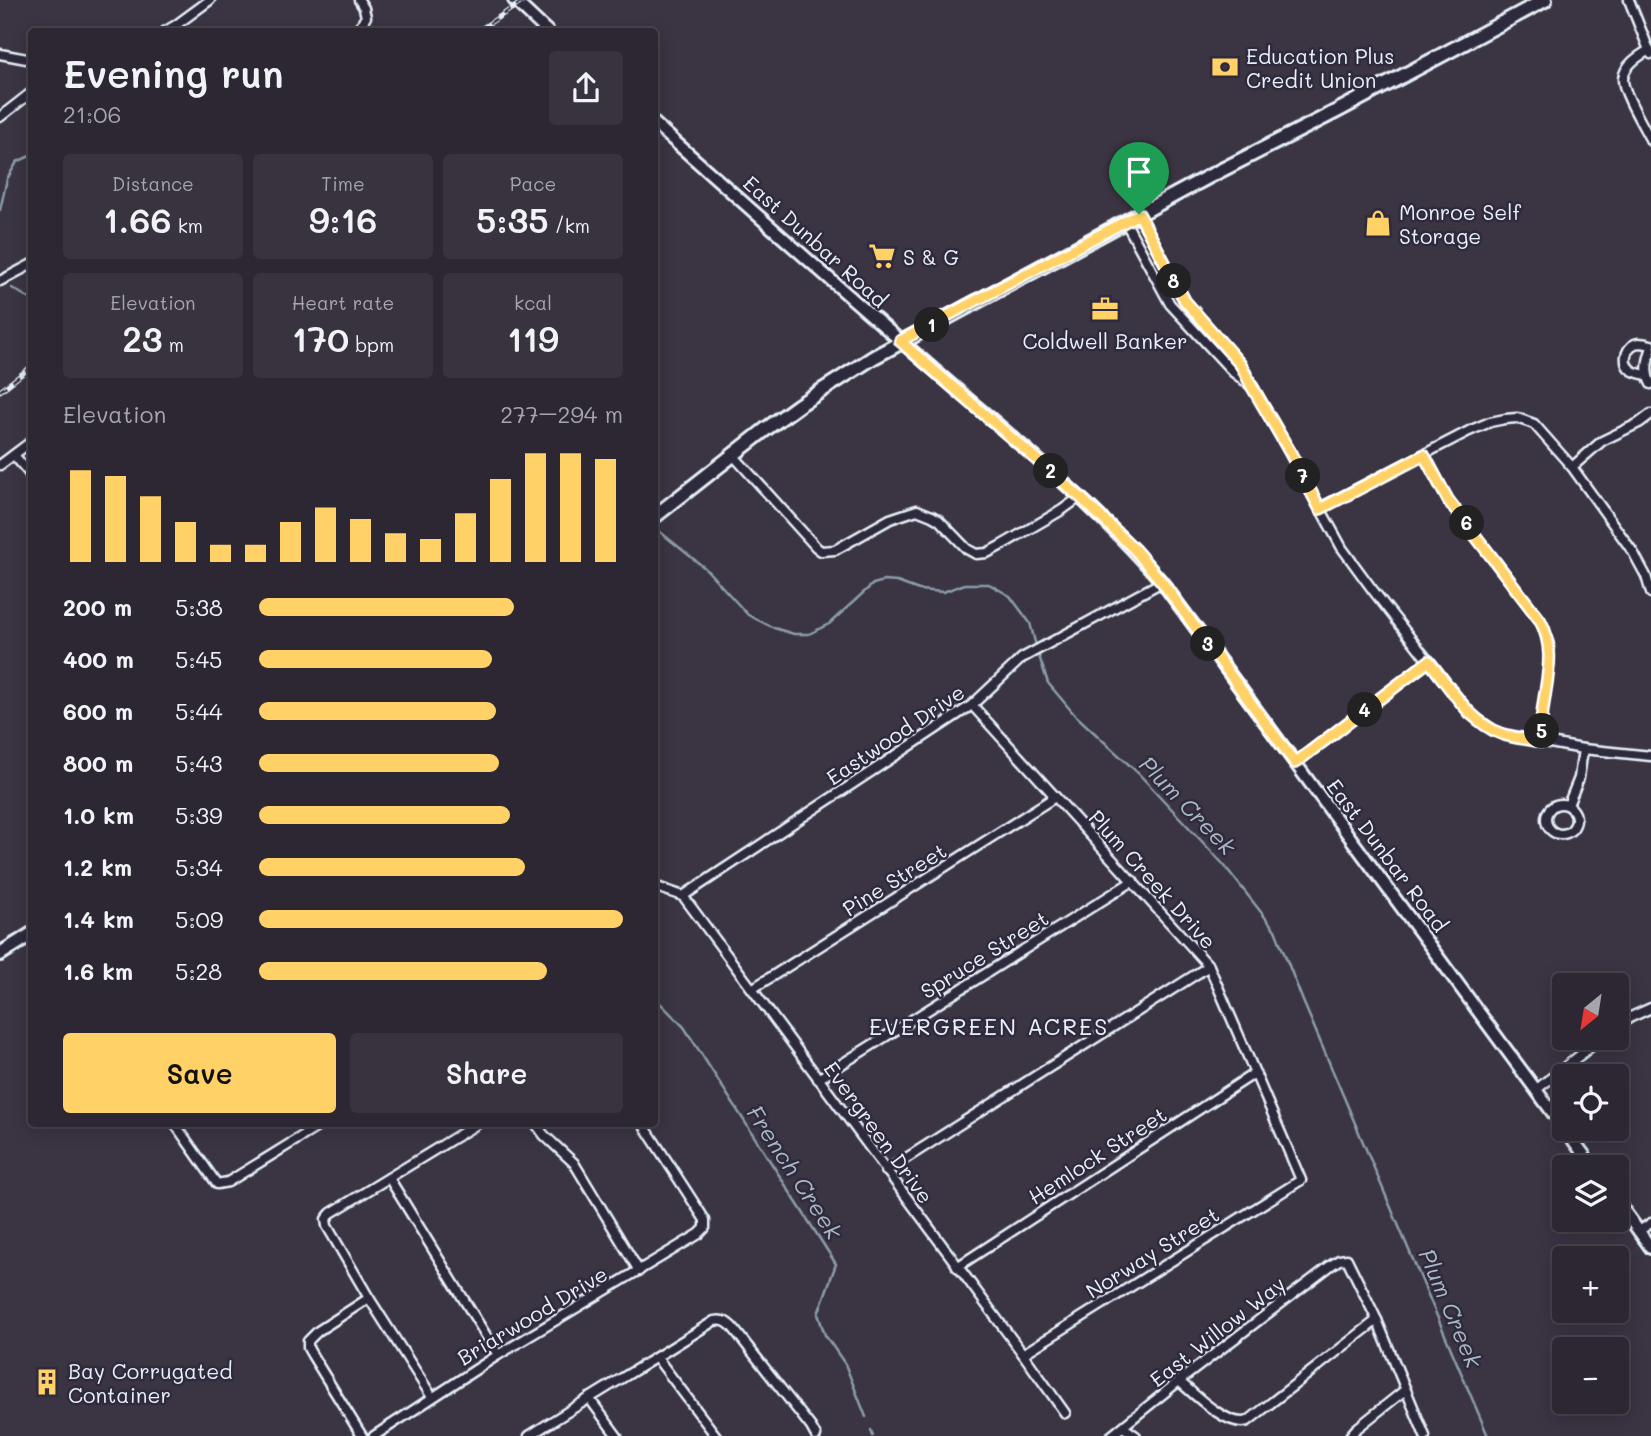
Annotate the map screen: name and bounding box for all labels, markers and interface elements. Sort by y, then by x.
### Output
place label: Education Plus Credit Union [1246,42,1395,93]
text: Evening run [63,48,284,98]
button: share [549,51,623,125]
bank icon: Education Plus Credit Union [1210,52,1240,82]
text: 21:06 [63,99,121,129]
pin [1109,142,1169,214]
icon: arrive [1120,153,1158,191]
street label: East Dunbar Road [738,169,894,313]
text: Distance [112,171,194,196]
text: Time [321,171,365,196]
text: Pace [510,171,556,196]
text: 1.66 [103,196,172,242]
text: 9:16 [309,196,377,242]
text: 5:35 [476,196,549,242]
place label: Monroe Self Storage [1399,198,1522,249]
shop icon: Monroe Self Storage [1363,208,1393,238]
text: km [172,213,203,238]
text: /km [549,213,590,238]
supermarket icon: S & G [867,241,897,271]
place label: S & G [903,243,959,270]
pin: 8 [1156,264,1192,298]
text: 8 [1168,268,1179,293]
text: Elevation [110,290,196,315]
text: Heart rate [292,290,394,315]
text: kcal [514,290,552,315]
office icon: Coldwell Banker [1090,294,1120,324]
pin: 1 [914,308,950,342]
text: 1 [927,312,936,337]
text: 23 [122,315,163,361]
text: 170 [292,315,349,361]
text: 119 [507,315,559,361]
place label: Coldwell Banker [1022,327,1188,354]
text: m [163,332,184,357]
text: bpm [349,332,394,357]
text: Elevation [63,399,166,429]
text: 277–294 m [500,399,623,429]
pin: 2 [1034,454,1068,489]
text: 2 [1045,458,1056,483]
pin: 7 [1286,458,1320,494]
text: 7 [1297,463,1308,488]
pin: 6 [1450,505,1484,540]
text: 6 [1461,510,1472,535]
text: 200 m [63,592,132,622]
text: 5:38 [175,592,223,622]
pin: 3 [1190,626,1226,662]
text: 3 [1202,631,1213,656]
text: 400 m [63,644,134,674]
text: 5:45 [175,644,222,674]
street label: Eastwood Drive [821,678,969,790]
pin: 4 [1348,692,1382,728]
text: 600 m [63,696,133,726]
text: 5:44 [175,696,223,726]
text: 4 [1358,697,1371,722]
pin: 5 [1524,714,1560,748]
text: 5 [1536,718,1547,743]
text: 800 m [63,748,133,778]
text: 5:43 [175,748,223,778]
water label: Plum Creek [1133,749,1243,862]
street label: East Dunbar Road [1322,773,1454,937]
text: 1.0 km [63,800,134,830]
text: 5:39 [175,800,223,830]
street label: Plum Creek Drive [1083,804,1223,954]
street label: Pine Street [837,836,951,922]
text: 1.2 km [63,852,132,882]
text: 5:34 [175,852,223,882]
text: 1.4 km [63,904,134,934]
text: 5:09 [175,904,223,934]
street label: Spruce Street [915,904,1053,1004]
text: 1.6 km [63,956,133,986]
text: 5:28 [175,956,222,986]
north arrow [1552,973,1629,1050]
map controls [1552,973,1629,1414]
district label: EVERGREEN ACRES [869,1011,1109,1041]
button: Save [63,1033,336,1113]
button: Share [350,1033,623,1113]
street label: Evergreen Drive [818,1056,940,1208]
button: locate [1552,1064,1629,1141]
water label: French Creek [741,1099,850,1245]
street label: Hemlock Street [1023,1100,1171,1210]
button: layers [1552,1155,1629,1232]
street label: Norway Street [1080,1200,1224,1304]
water label: Plum Creek [1412,1244,1490,1373]
button: + [1552,1246,1629,1323]
street label: Briarwood Drive [452,1260,612,1370]
street label: East Willow Way [1144,1270,1290,1392]
button: − [1552,1337,1629,1414]
place label: Bay Corrugated Container [68,1357,233,1408]
building icon: Bay Corrugated Container [32,1367,62,1397]

